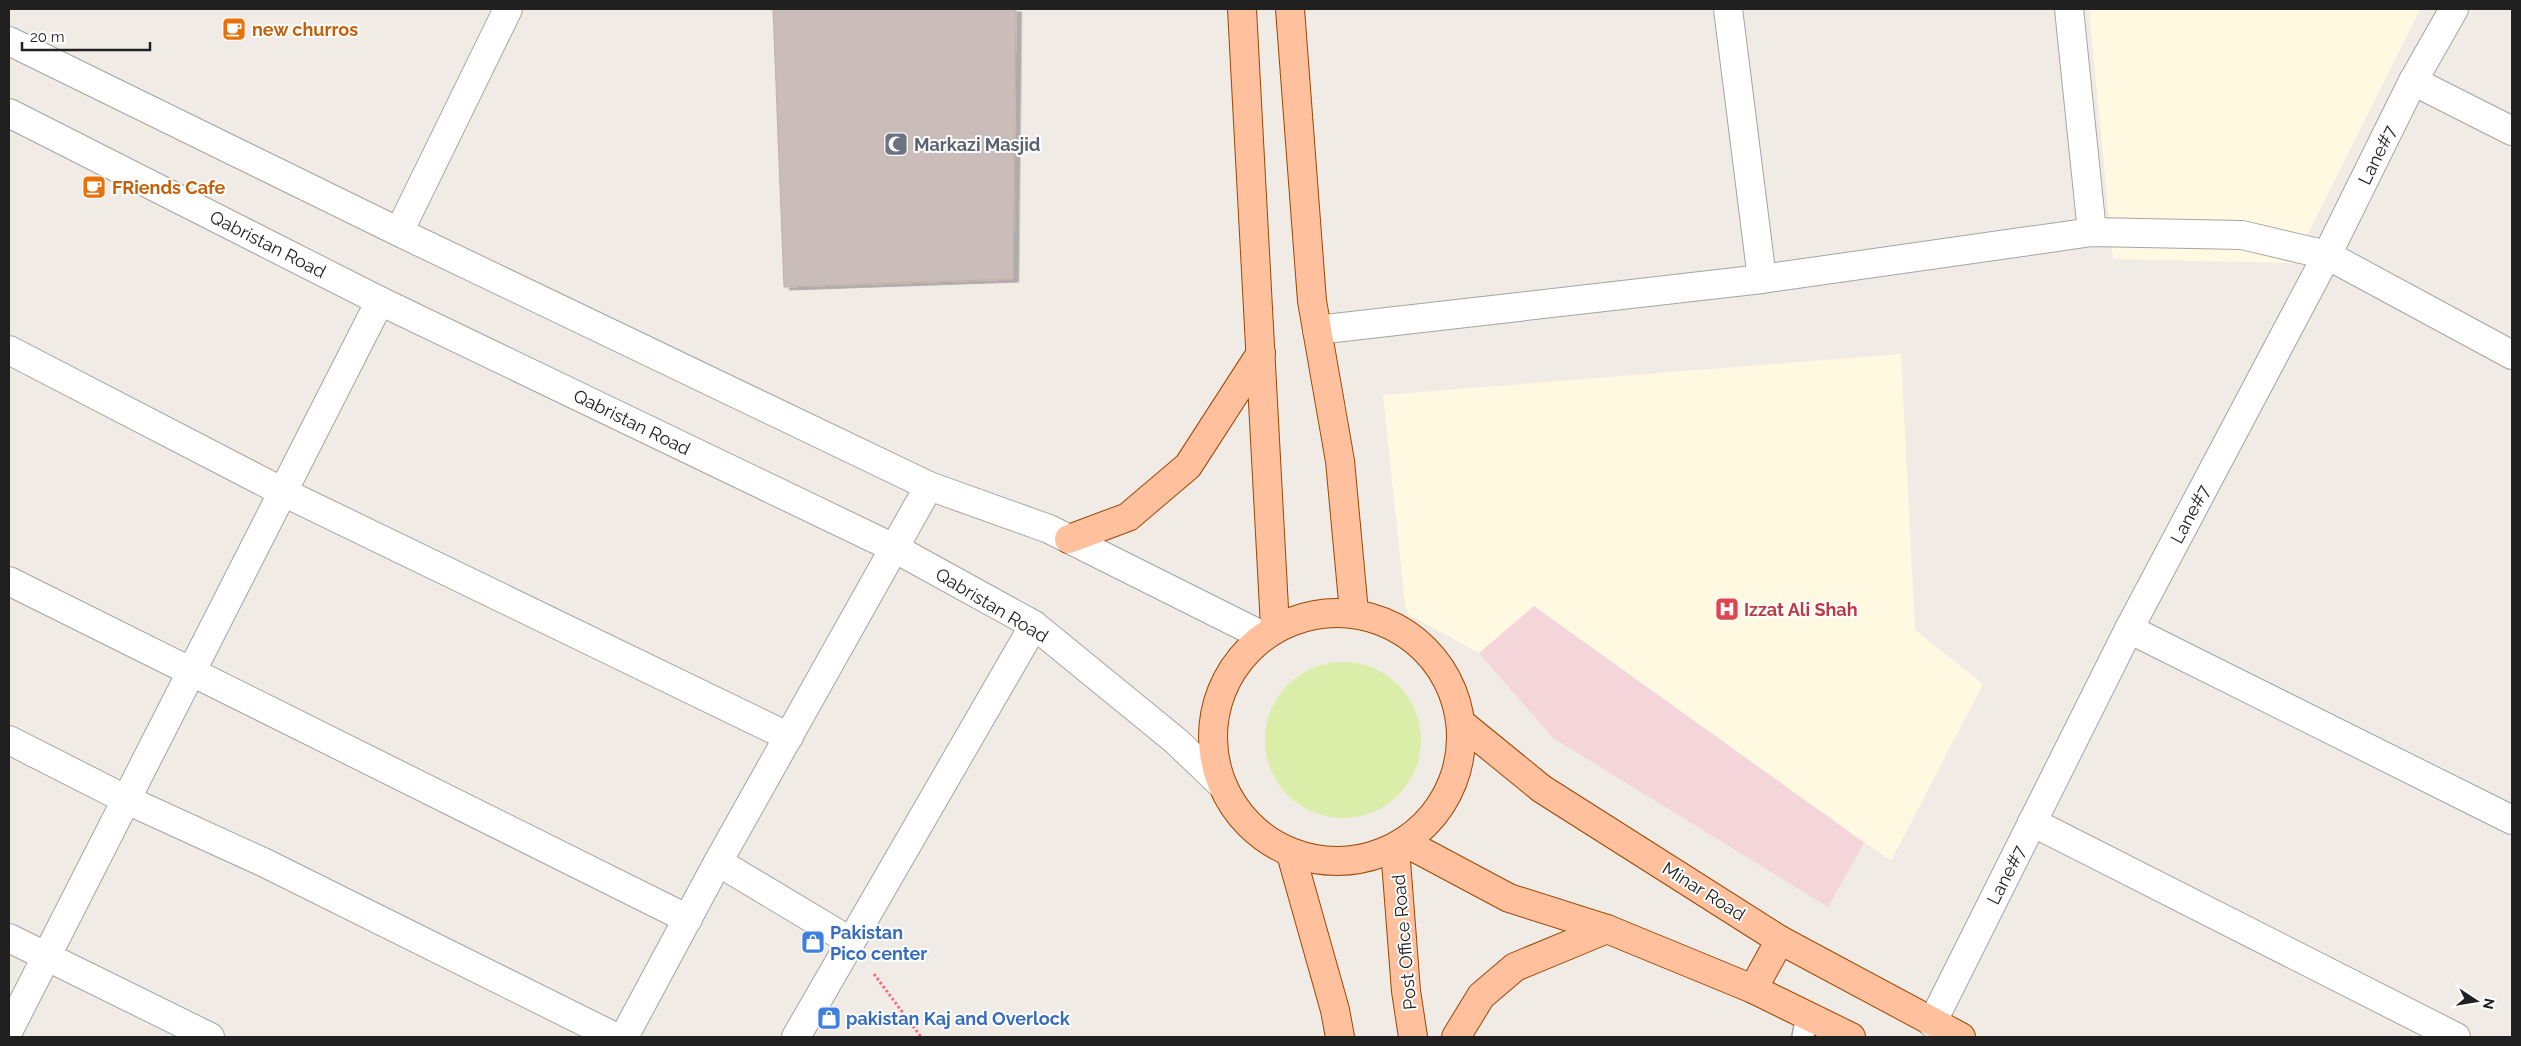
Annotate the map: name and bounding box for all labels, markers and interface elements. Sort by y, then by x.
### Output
cafe icon: new churros [221,16,247,42]
place label: new churros [252,19,358,40]
scale bar [22,20,150,52]
text: 20 m [30,28,65,46]
street label: Lane#7 [2354,122,2400,188]
mosque icon: Markazi Masjid [883,131,909,157]
place label: Markazi Masjid [914,134,1040,155]
cafe icon: FRiends Cafe [81,174,107,200]
place label: FRiends Cafe [112,177,225,198]
street label: Qabristan Road [206,206,330,282]
street label: Qabristan Road [570,385,694,459]
street label: Lane#7 [2166,481,2214,547]
street label: Qabristan Road [932,563,1052,647]
hospital icon: Izzat Ali Shah [1714,596,1740,622]
place label: Izzat Ali Shah [1744,599,1858,620]
street label: Lane#7 [1982,842,2030,908]
street label: Minar Road [1659,857,1749,925]
street label: Post Office Road [1388,873,1420,1011]
place label: Pakistan Pico center [830,922,927,964]
shop icon: Pakistan Pico center [800,929,826,955]
north arrow [2451,976,2501,1026]
text: N [2480,997,2498,1011]
shop icon: pakistan Kaj and Overlock [816,1005,842,1031]
place label: pakistan Kaj and Overlock [846,1008,1071,1029]

